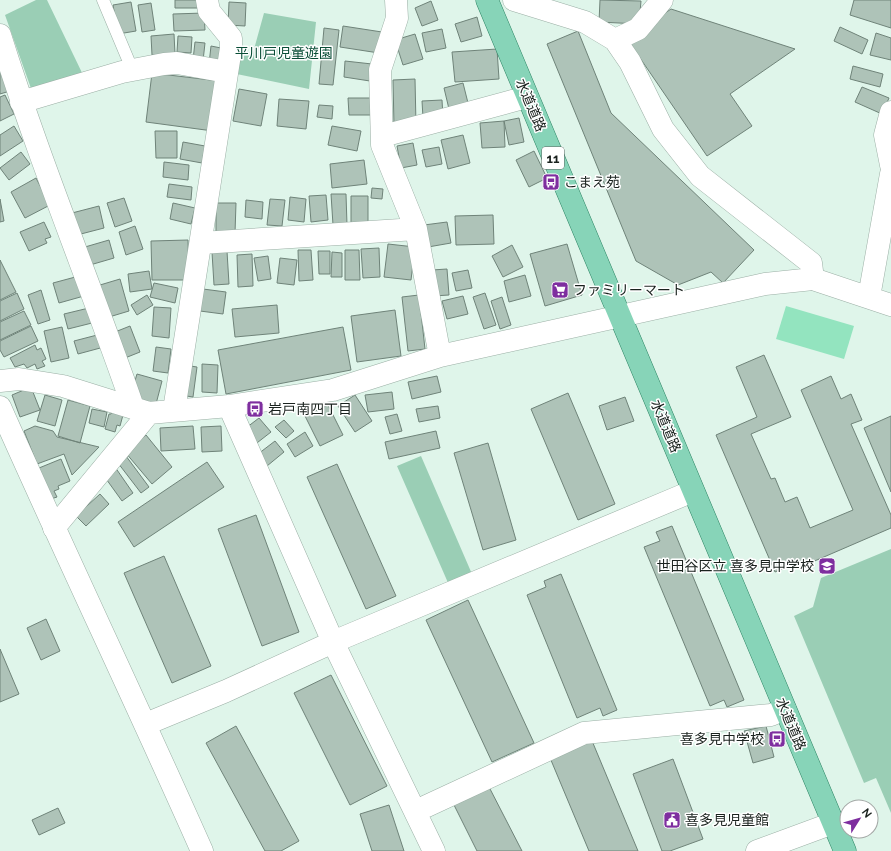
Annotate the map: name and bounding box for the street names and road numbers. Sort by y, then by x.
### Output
street label: 水道道路 [513,76,549,134]
road number: 11 [542,147,564,169]
street label: 水道道路 [648,397,684,455]
street label: 水道道路 [773,695,809,753]

